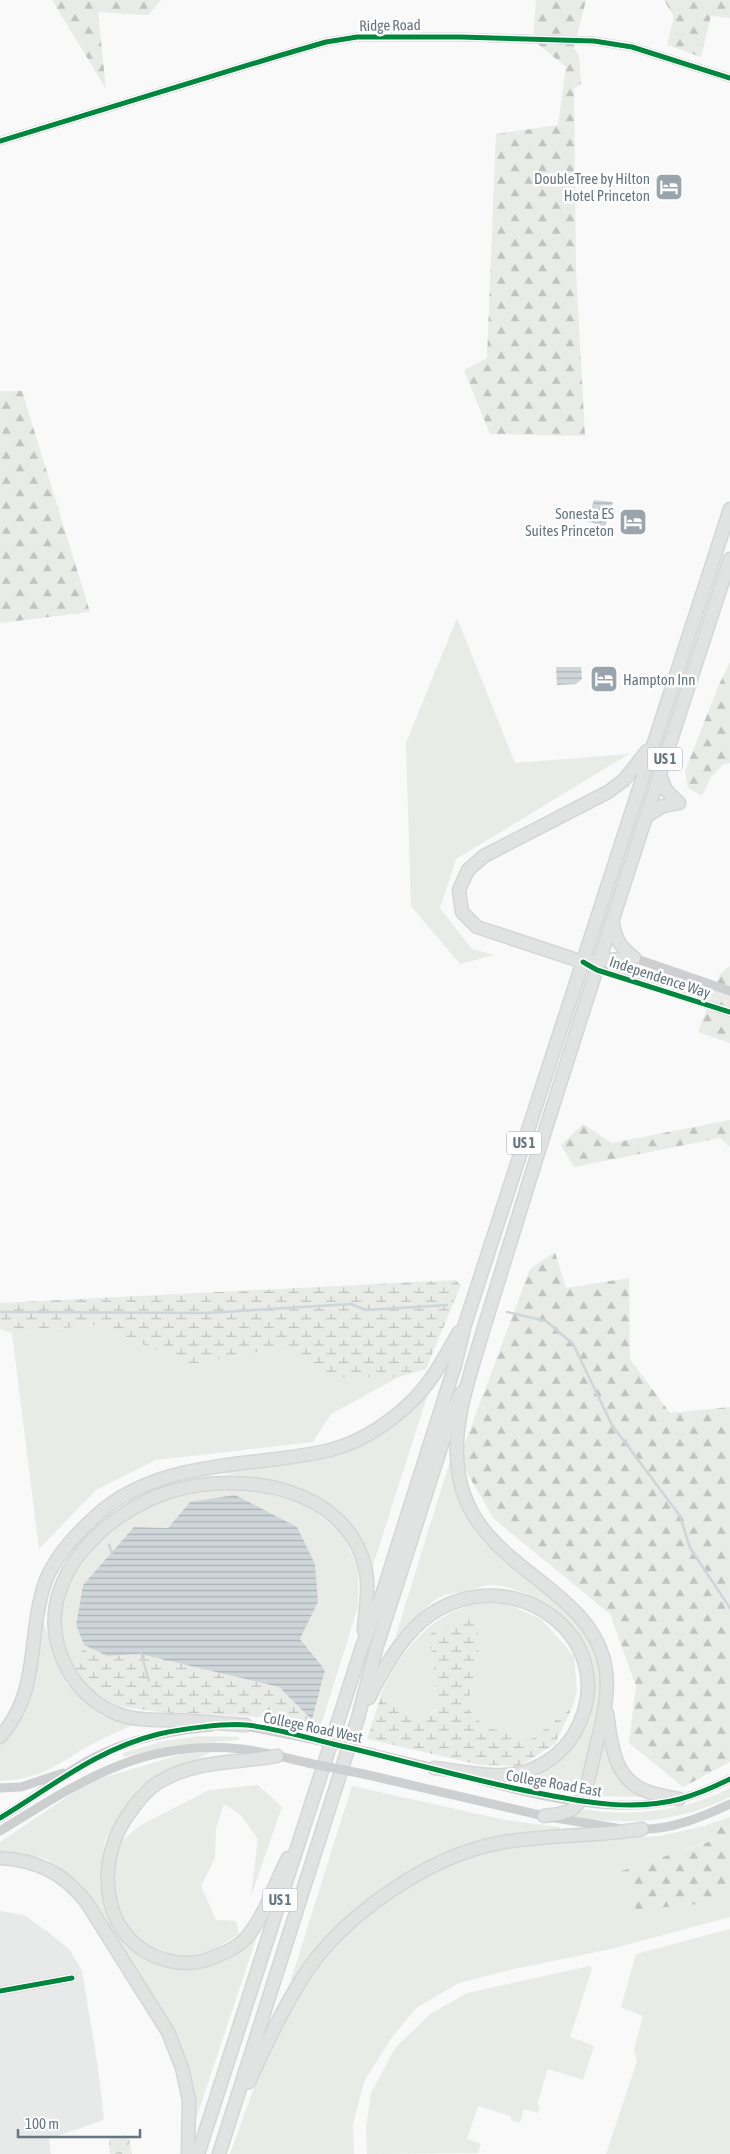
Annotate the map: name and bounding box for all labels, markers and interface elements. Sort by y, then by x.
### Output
street label: Ridge Road [359,16,421,34]
place label: DoubleTree by Hilton Hotel Princeton [534,170,650,204]
hotel icon: DoubleTree by Hilton Hotel Princeton [654,172,684,202]
place label: Sonesta ES Suites Princeton [525,505,614,539]
hotel icon: Sonesta ES Suites Princeton [618,507,648,537]
hotel icon: Hampton Inn [589,664,619,694]
place label: Hampton Inn [623,671,696,688]
road number: US 1 [648,748,682,771]
street label: Independence Way [607,953,713,1001]
road number: US 1 [506,1132,542,1154]
street label: College Road West [262,1708,364,1746]
street label: College Road East [505,1766,603,1800]
road number: US 1 [262,1888,298,1912]
scale bar [18,2106,140,2138]
text: 100 m [25,2115,59,2132]

